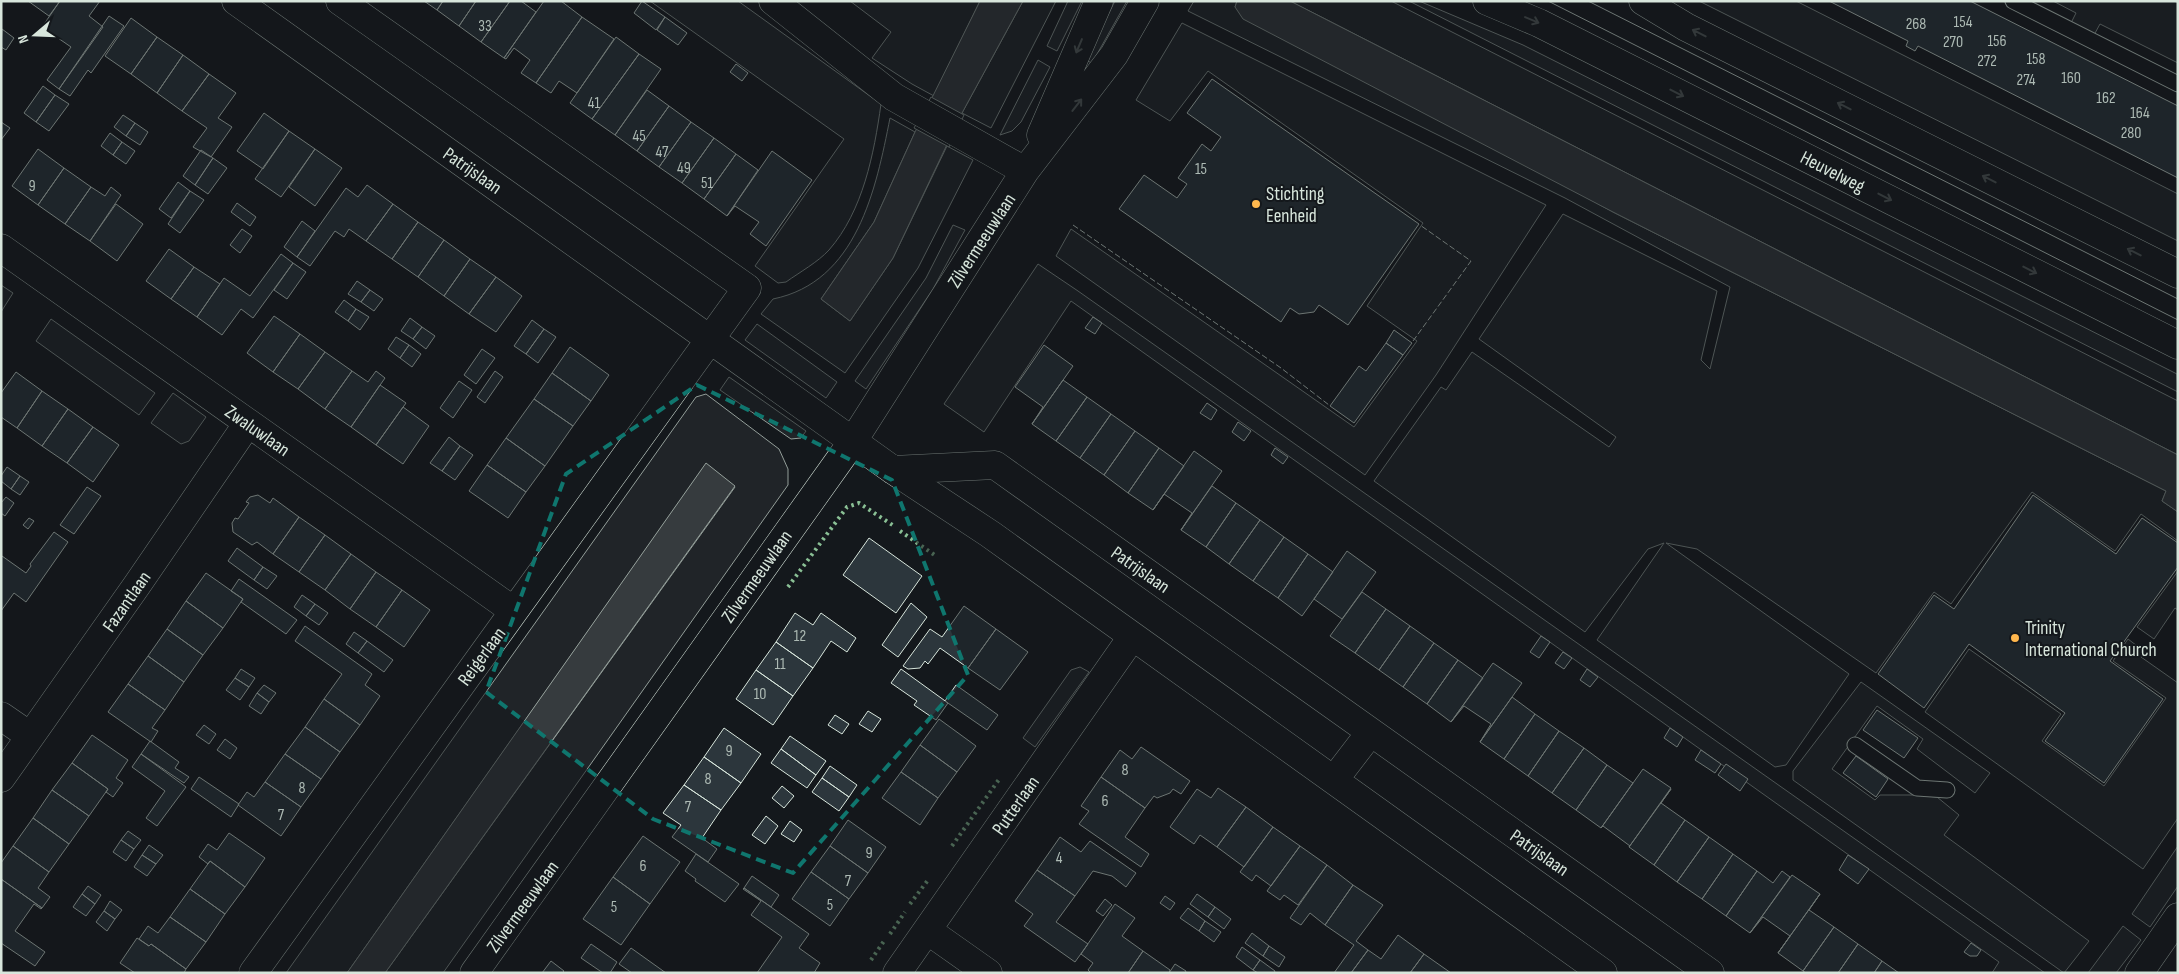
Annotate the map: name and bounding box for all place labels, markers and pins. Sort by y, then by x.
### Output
place label: Stichting Eenheid [1266,183,1325,228]
marker: Stichting Eenheid [1250,198,1262,210]
place label: Trinity International Church [2025,617,2157,662]
marker: Trinity International Church [2009,632,2021,644]

